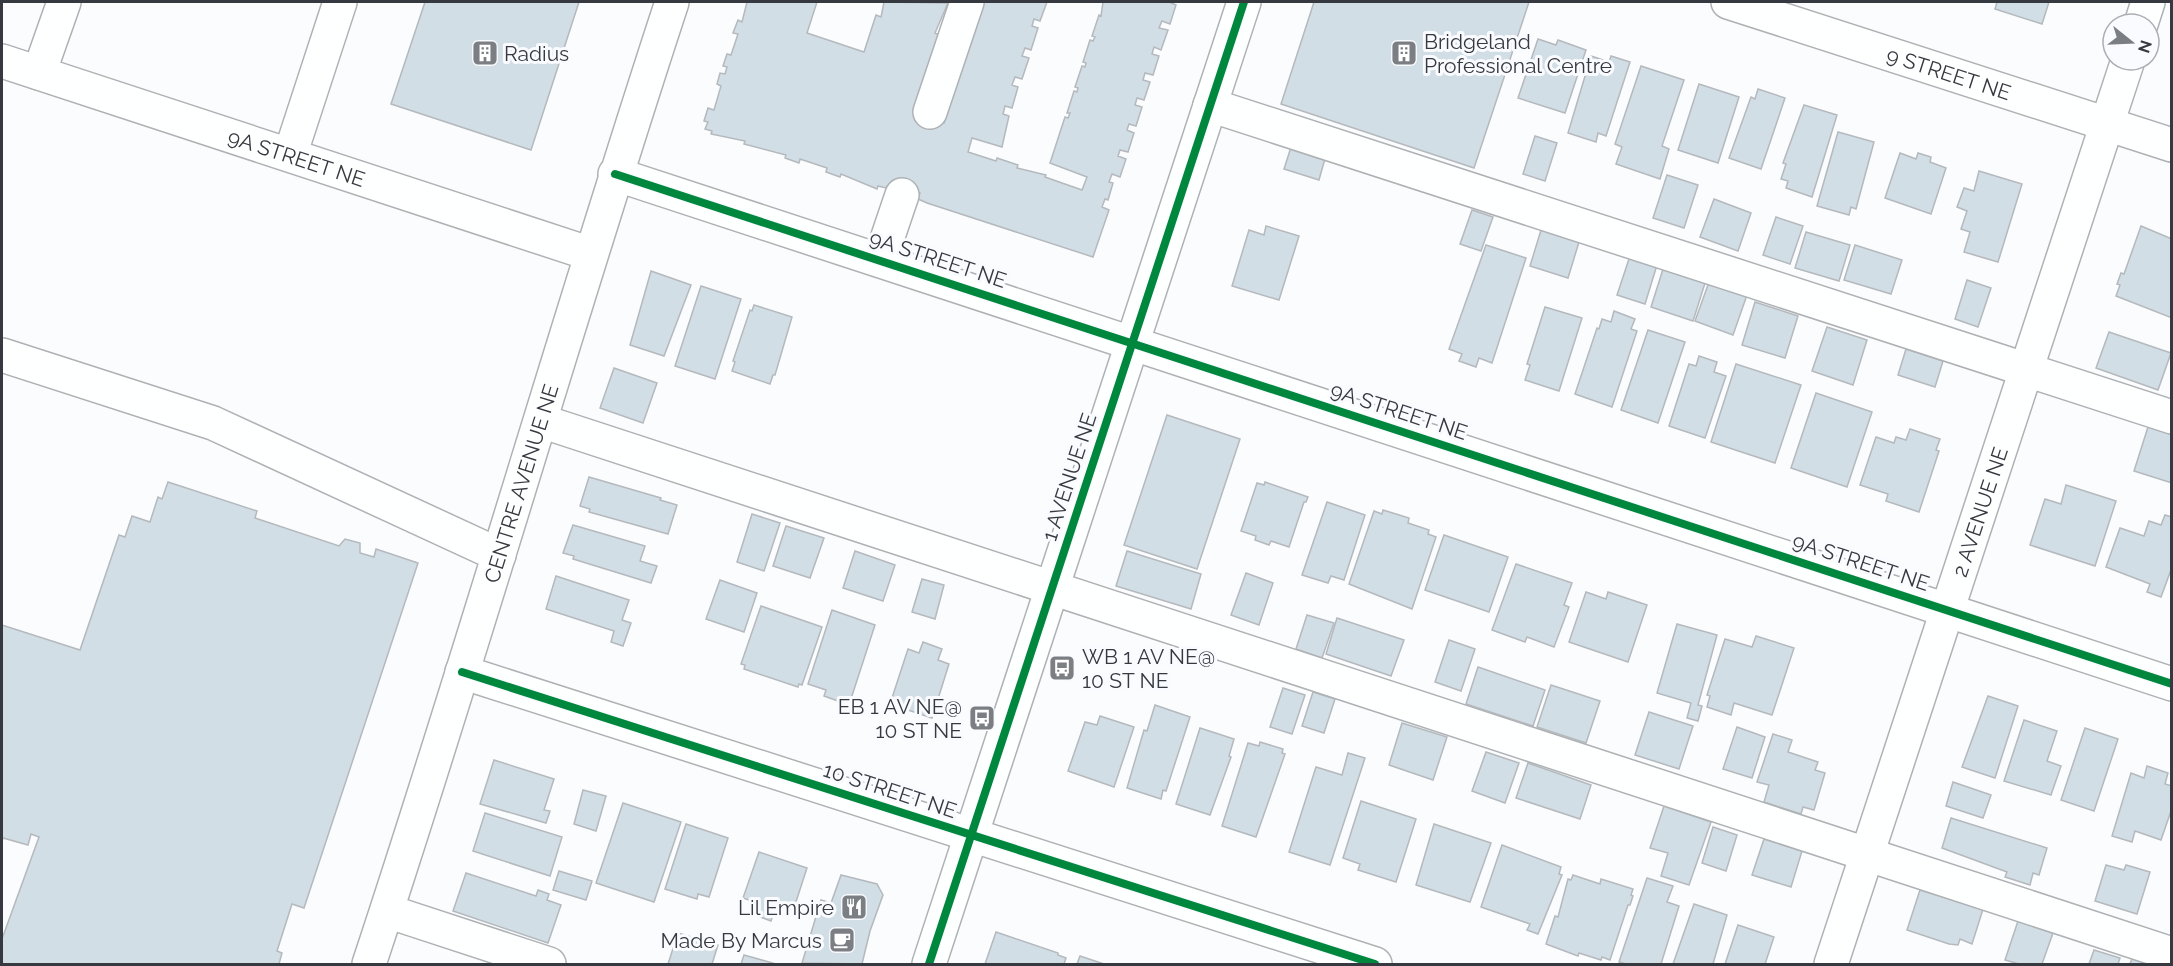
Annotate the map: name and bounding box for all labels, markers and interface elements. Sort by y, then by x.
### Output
north arrow [2101,12,2161,72]
place label: Bridgeland Professional Centre [1424,29,1612,78]
building icon: Radius [470,38,500,68]
building icon: Bridgeland Professional Centre [1389,38,1419,68]
text: N [2134,38,2156,55]
place label: Radius [504,41,569,66]
street label: 9 STREET NE [1884,41,2014,105]
street label: 9A STREET NE [225,123,368,192]
street label: 9A STREET NE [866,225,1010,293]
street label: 9A STREET NE [1327,377,1471,445]
street label: CENTRE AVENUE NE [478,381,563,586]
street label: 1 AVENUE NE [1037,410,1101,544]
street label: 2 AVENUE NE [1947,444,2013,580]
street label: 9A STREET NE [1789,528,1933,596]
place label: WB 1 AV NE@ 10 ST NE [1082,644,1215,693]
bus stop icon: WB 1 AV NE@ 10 ST NE [1047,653,1077,683]
place label: EB 1 AV NE@ 10 ST NE [838,694,962,743]
bus stop icon: EB 1 AV NE@ 10 ST NE [967,703,997,733]
street label: 10 STREET NE [820,757,960,823]
restaurant icon: Lil Empire [839,892,869,922]
place label: Lil Empire [738,895,834,920]
cafe icon: Made By Marcus [827,925,857,955]
place label: Made By Marcus [661,928,822,953]

